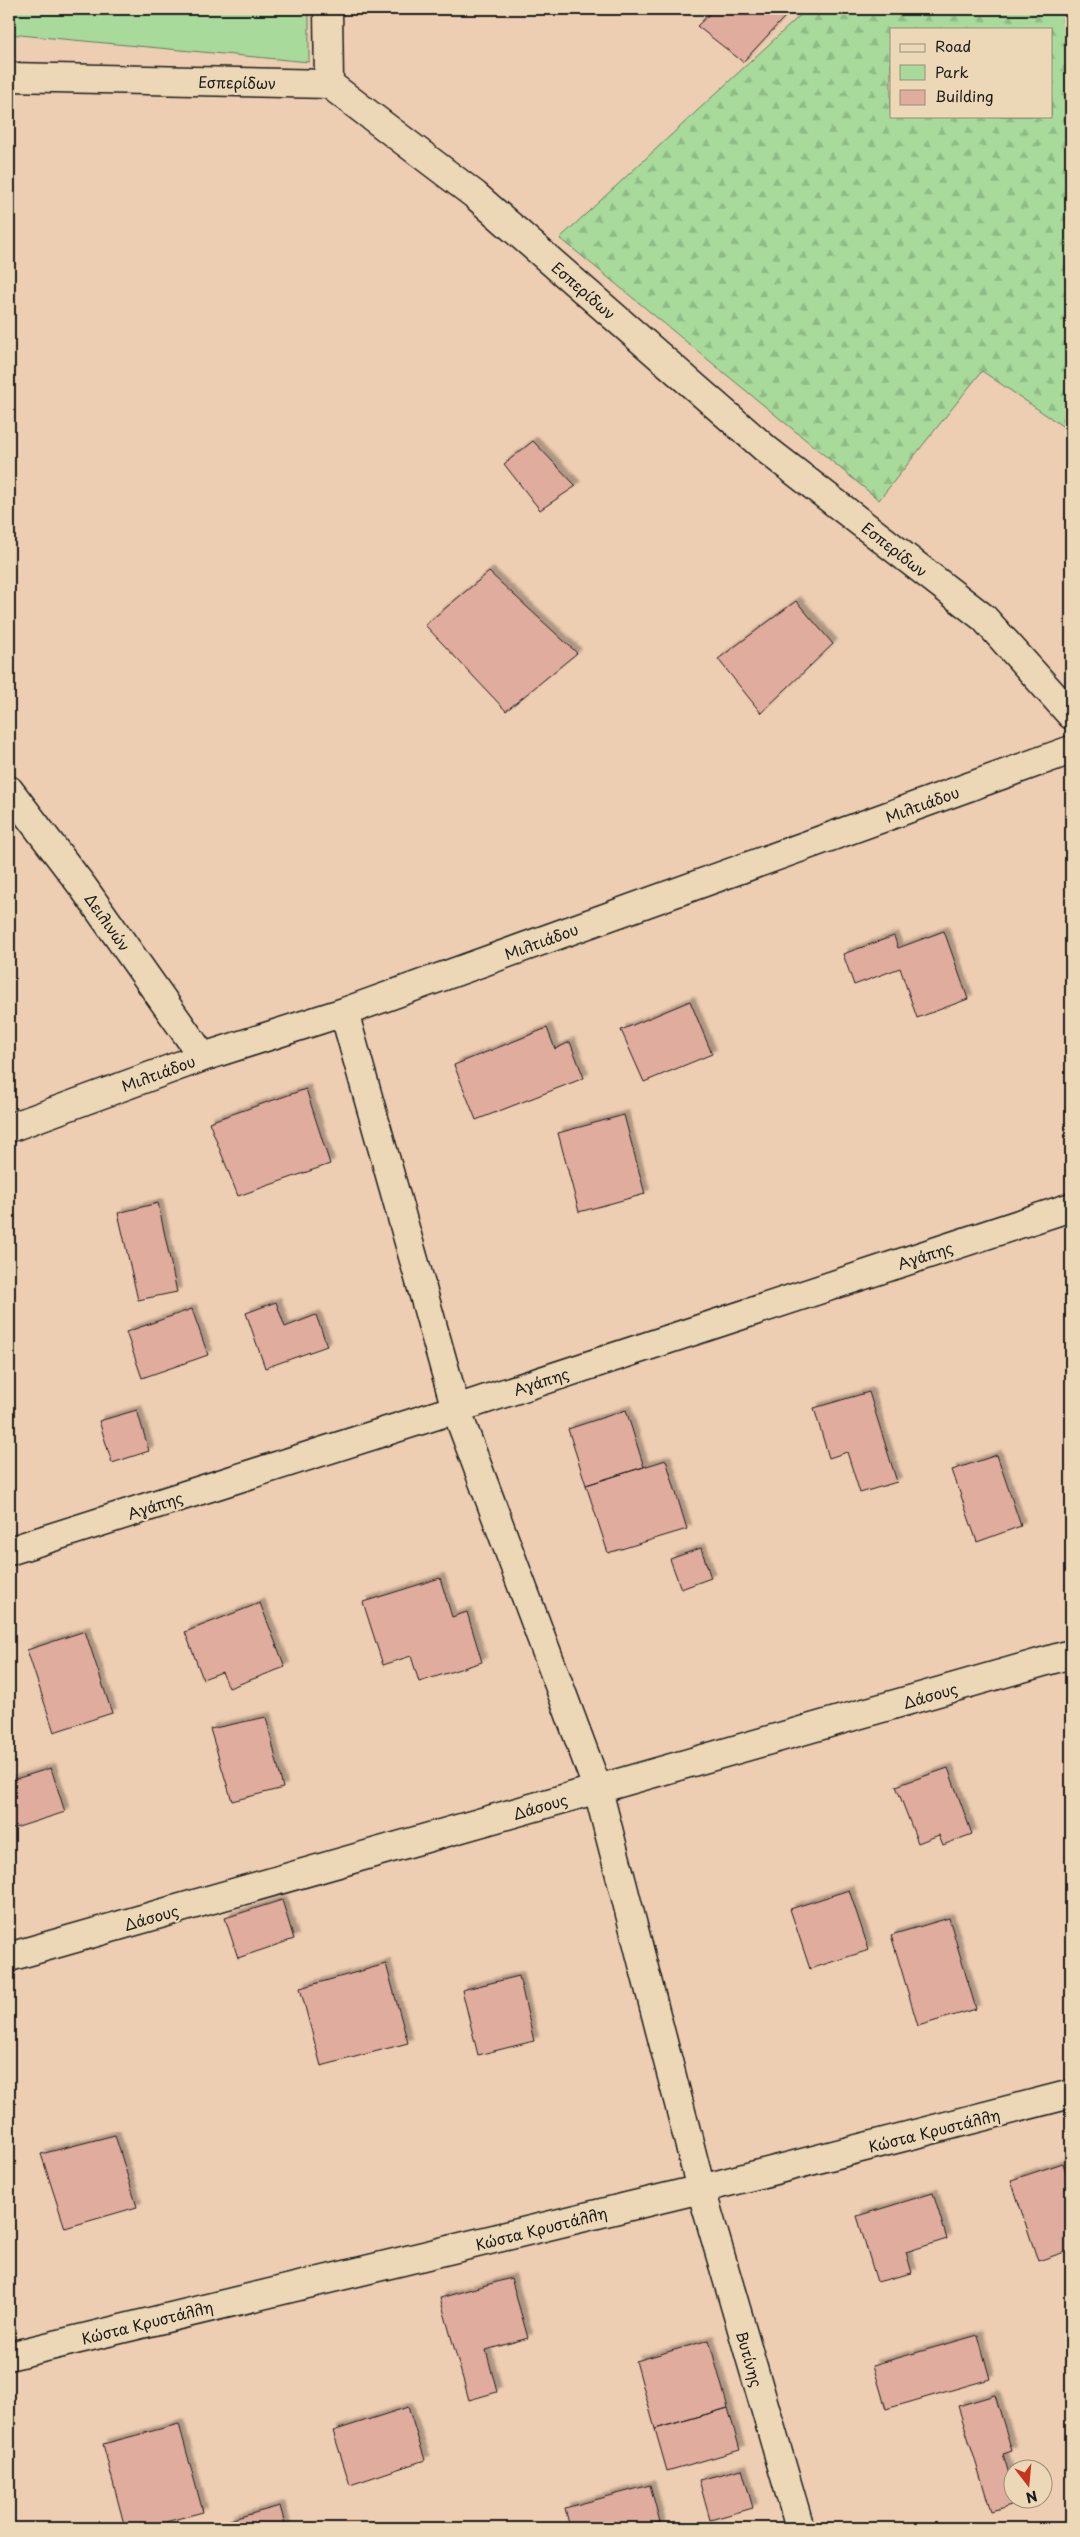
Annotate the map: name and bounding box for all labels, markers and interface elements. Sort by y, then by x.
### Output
legend [890,28,1052,118]
text: Road [935,34,971,57]
text: Park [935,60,969,83]
street label: Εσπερίδων [198,70,276,94]
text: Building [935,84,994,107]
street label: Εσπερίδων [547,256,621,324]
street label: Εσπερίδων [857,516,933,582]
street label: Μιλτιάδου [882,780,962,828]
street label: Δειλινών [80,888,136,956]
street label: Μιλτιάδου [501,917,581,965]
street label: Μιλτιάδου [118,1049,198,1097]
street label: Αγάπης [894,1235,956,1275]
street label: Αγάπης [510,1361,572,1401]
street label: Αγάπης [124,1485,186,1525]
street label: Δάσους [900,1676,960,1714]
street label: Δάσους [510,1787,570,1825]
street label: Δάσους [121,1898,181,1936]
street label: Κώστα Κρυστάλλη [866,2102,1002,2158]
street label: Κώστα Κρυστάλλη [473,2200,609,2256]
street label: Κώστα Κρυστάλλη [79,2294,215,2350]
street label: Βυτίνης [731,2328,769,2390]
north arrow [1002,2460,1052,2510]
text: N [1023,2485,1040,2509]

